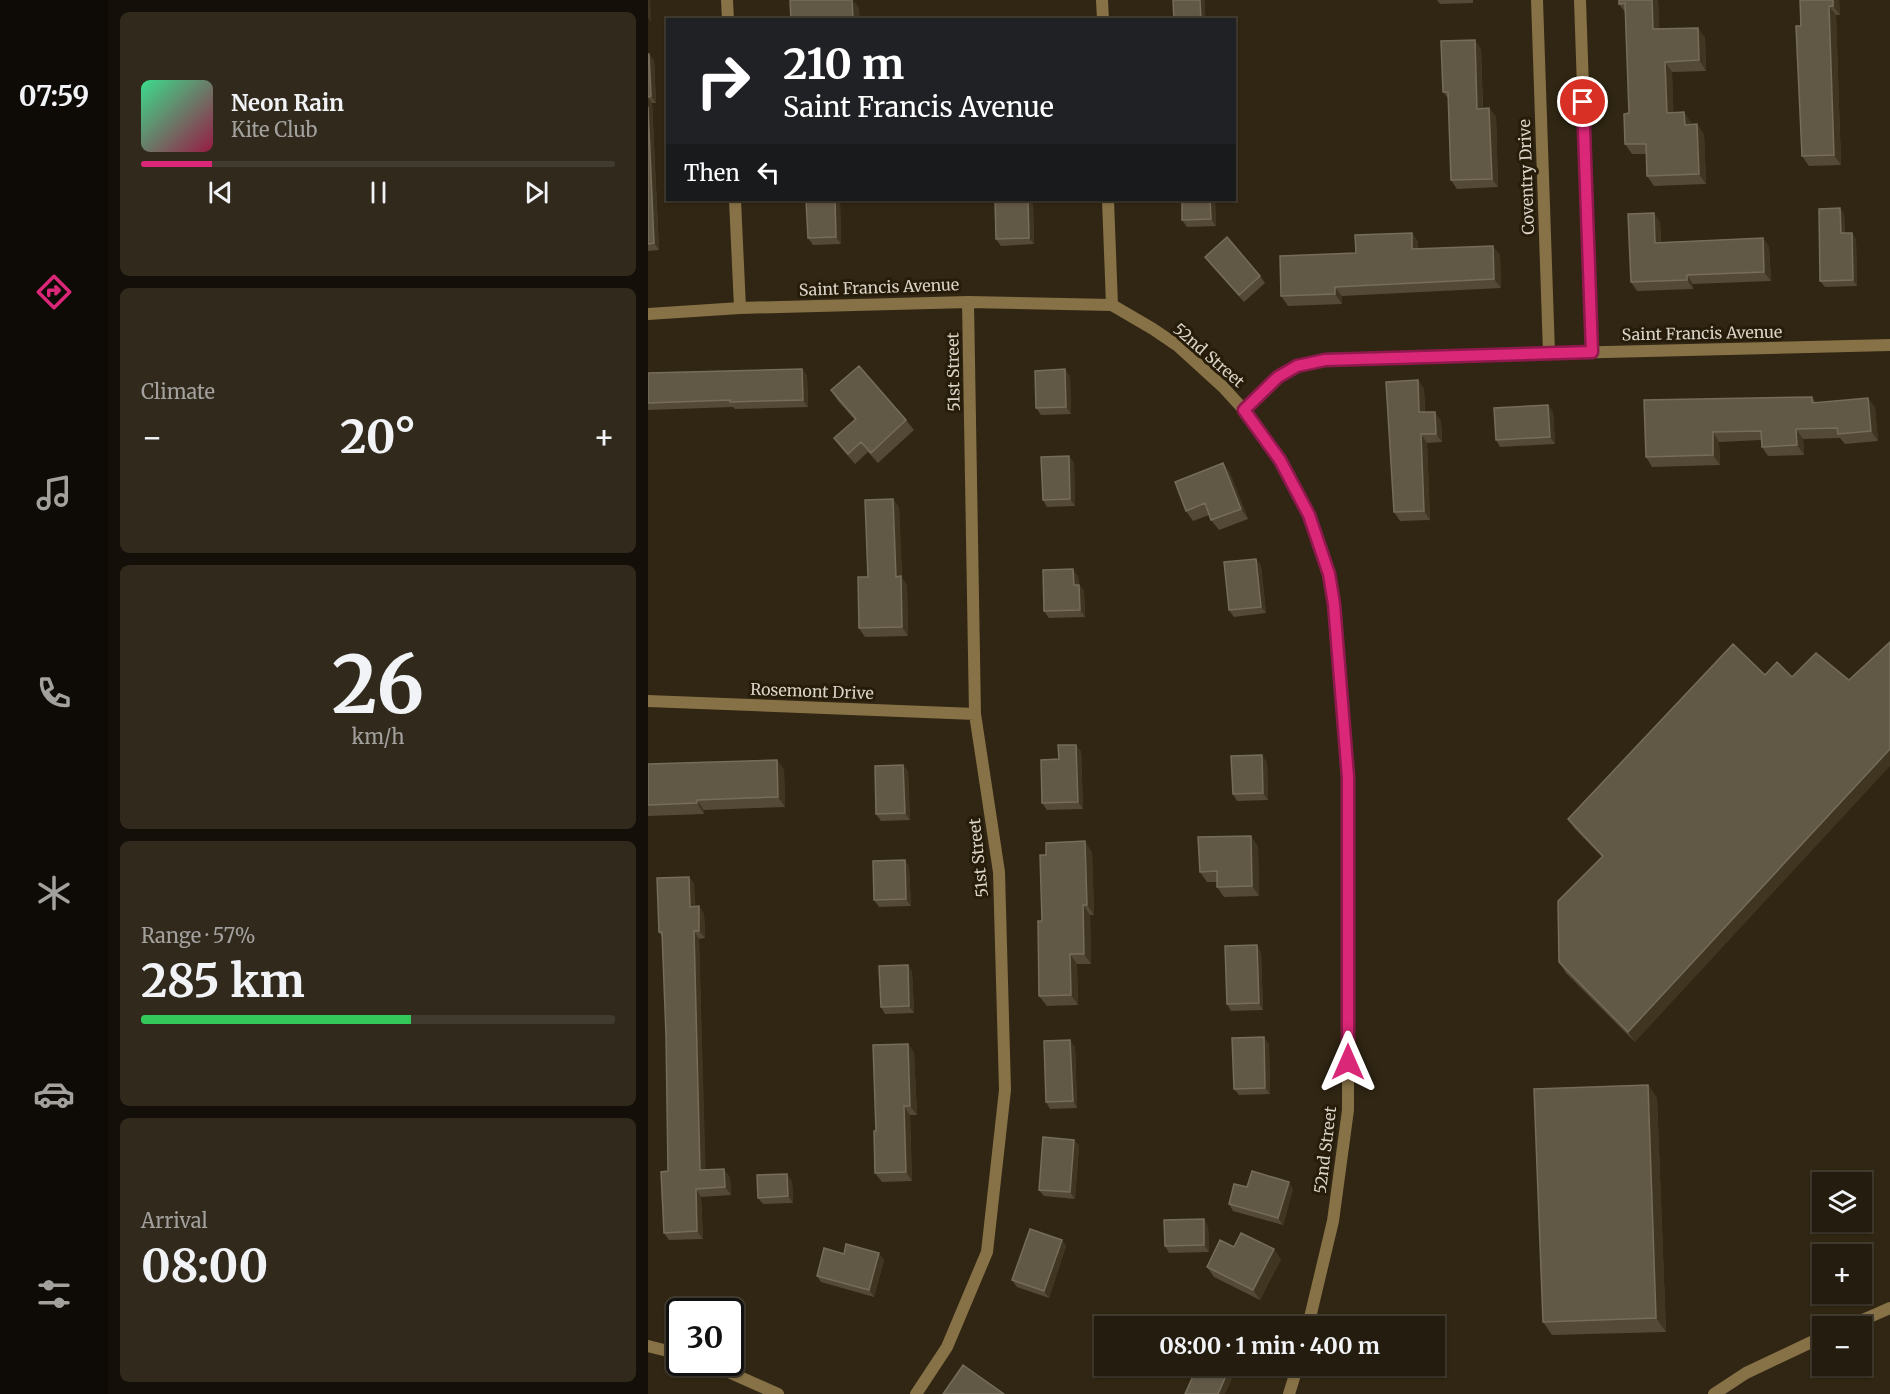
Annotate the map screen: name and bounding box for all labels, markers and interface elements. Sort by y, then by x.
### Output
text: 210 m [783,38,904,90]
icon: right [684,42,762,120]
pin [1557,76,1608,127]
text: 07:59 [19,79,89,113]
icon: arrive [1566,85,1599,118]
text: Neon Rain [231,89,344,117]
text: Saint Francis Avenue [783,90,1054,124]
text: Kite Club [231,117,317,142]
street label: Coventry Drive [1514,119,1538,235]
icon: left [752,156,785,189]
text: Then [684,159,740,187]
icon: previous [204,176,237,209]
icon: pause [362,176,395,209]
icon: next [520,176,553,209]
icon: directions [33,271,75,313]
street label: Saint Francis Avenue [798,274,960,300]
street label: 52nd Street [1169,319,1249,392]
street label: Saint Francis Avenue [1622,322,1782,344]
street label: 51st Street [942,331,964,412]
text: Climate [141,379,215,404]
text: 20° [340,409,416,465]
text: − [141,417,163,458]
text: + [593,417,615,458]
icon: music [33,472,75,514]
text: 26 [332,636,424,734]
icon: phone [33,672,75,714]
street label: Rosemont Drive [750,679,874,703]
text: km/h [352,724,404,749]
street label: 51st Street [964,817,992,899]
icon: climate [33,872,75,914]
text: Range · 57% [141,923,255,948]
text: 285 km [141,953,305,1009]
position arrow [1316,1030,1380,1094]
icon: car [33,1073,75,1115]
street label: 52nd Street [1310,1104,1340,1195]
map controls [1812,1172,1872,1376]
button: layers [1812,1172,1872,1232]
text: Arrival [141,1208,208,1233]
text: 08:00 [141,1238,268,1294]
button: + [1812,1244,1872,1304]
icon: filters [33,1273,75,1315]
speed limit sign: 30 [666,1298,744,1376]
button: − [1812,1316,1872,1376]
text: 08:00 · 1 min · 400 m [1159,1332,1380,1360]

